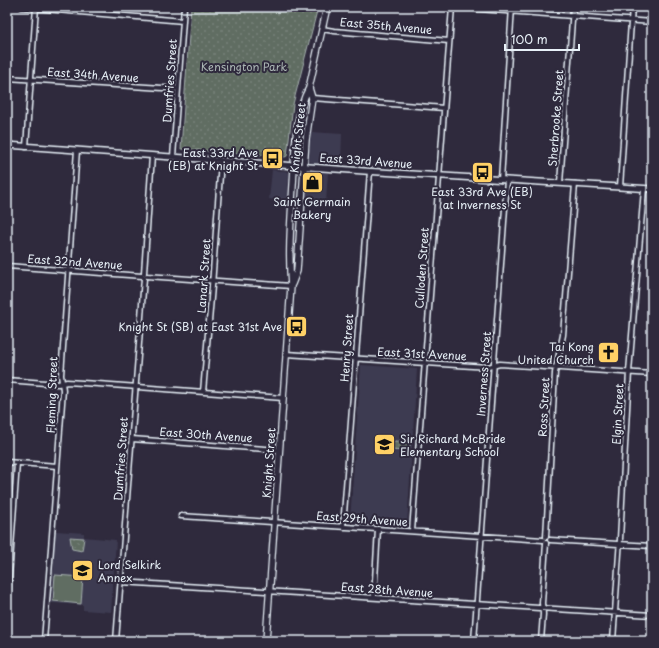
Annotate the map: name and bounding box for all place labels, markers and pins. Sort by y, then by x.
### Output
place label: East 33rd Ave (EB) at Knight St [168,144,259,174]
bus stop icon: East 33rd Ave (EB) at Knight St [260,146,286,172]
bus stop icon: East 33rd Ave (EB) at Inverness St [469,159,495,185]
shop icon: Saint Germain Bakery [299,169,325,195]
place label: East 33rd Ave (EB) at Inverness St [431,183,533,213]
place label: Saint Germain Bakery [273,193,351,223]
bus stop icon: Knight St (SB) at East 31st Ave [284,314,310,340]
place label: Knight St (SB) at East 31st Ave [118,318,282,335]
place label: Tai Kong United Church [518,338,594,368]
church icon: Tai Kong United Church [596,340,622,366]
place label: Sir Richard McBride Elementary School [400,430,506,460]
school or university icon: Sir Richard McBride Elementary School [371,432,397,458]
place label: Lord Selkirk Annex [98,556,162,586]
school or university icon: Lord Selkirk Annex [70,558,96,584]

